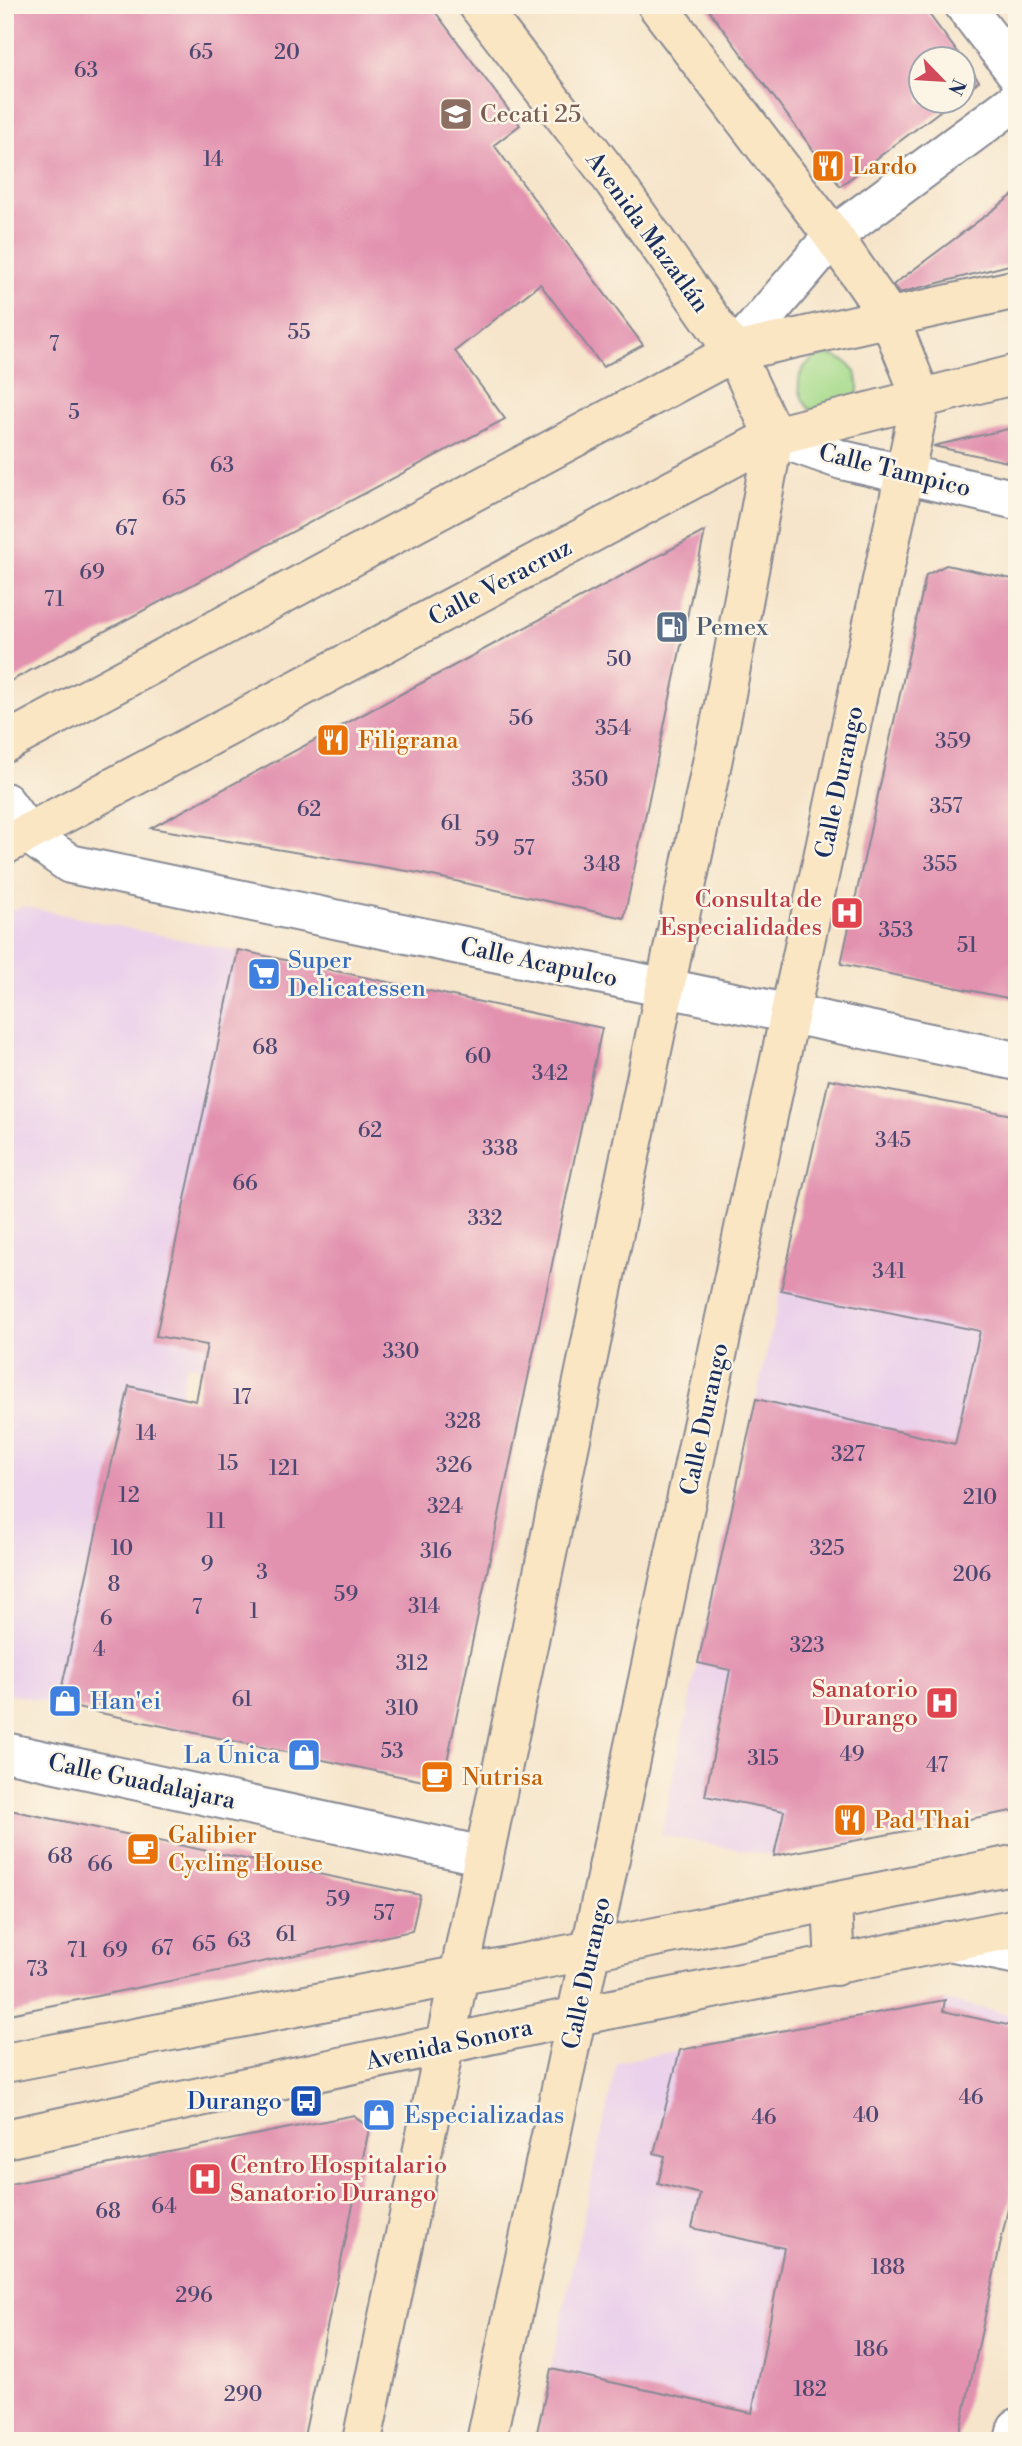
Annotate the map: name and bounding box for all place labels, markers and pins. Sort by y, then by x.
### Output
school or university icon: Cecati 25 [437,95,475,133]
place label: Cecati 25 [480,100,581,130]
restaurant icon: Lardo [809,147,847,185]
place label: Lardo [852,152,917,182]
fuel station icon: Pemex [653,608,691,646]
place label: Pemex [696,613,769,643]
restaurant icon: Filigrana [314,721,352,759]
place label: Filigrana [358,726,459,756]
place label: Consulta de Especialidades [660,885,822,943]
hospital icon: Consulta de Especialidades [828,894,866,932]
place label: Super Delicatessen [288,946,426,1004]
supermarket icon: Super Delicatessen [245,955,283,993]
place label: Sanatorio Durango [812,1675,918,1733]
shop icon: Han'ei [46,1682,84,1720]
hospital icon: Sanatorio Durango [923,1684,961,1722]
place label: Han'ei [90,1687,161,1717]
shop icon: La Única [285,1736,323,1774]
place label: La Única [183,1739,281,1771]
cafe icon: Nutrisa [418,1758,456,1796]
place label: Nutrisa [462,1763,544,1793]
restaurant icon: Pad Thai [831,1801,869,1839]
place label: Pad Thai [874,1806,971,1836]
place label: Galibier Cycling House [168,1821,323,1879]
cafe icon: Galibier Cycling House [124,1830,162,1868]
bus stop icon: Durango [287,2082,325,2120]
place label: Durango [187,2087,282,2117]
shop icon: Especializadas [360,2096,398,2134]
place label: Especializadas [404,2101,564,2131]
place label: Centro Hospitalario Sanatorio Durango [230,2151,447,2209]
hospital icon: Centro Hospitalario Sanatorio Durango [186,2160,224,2198]

